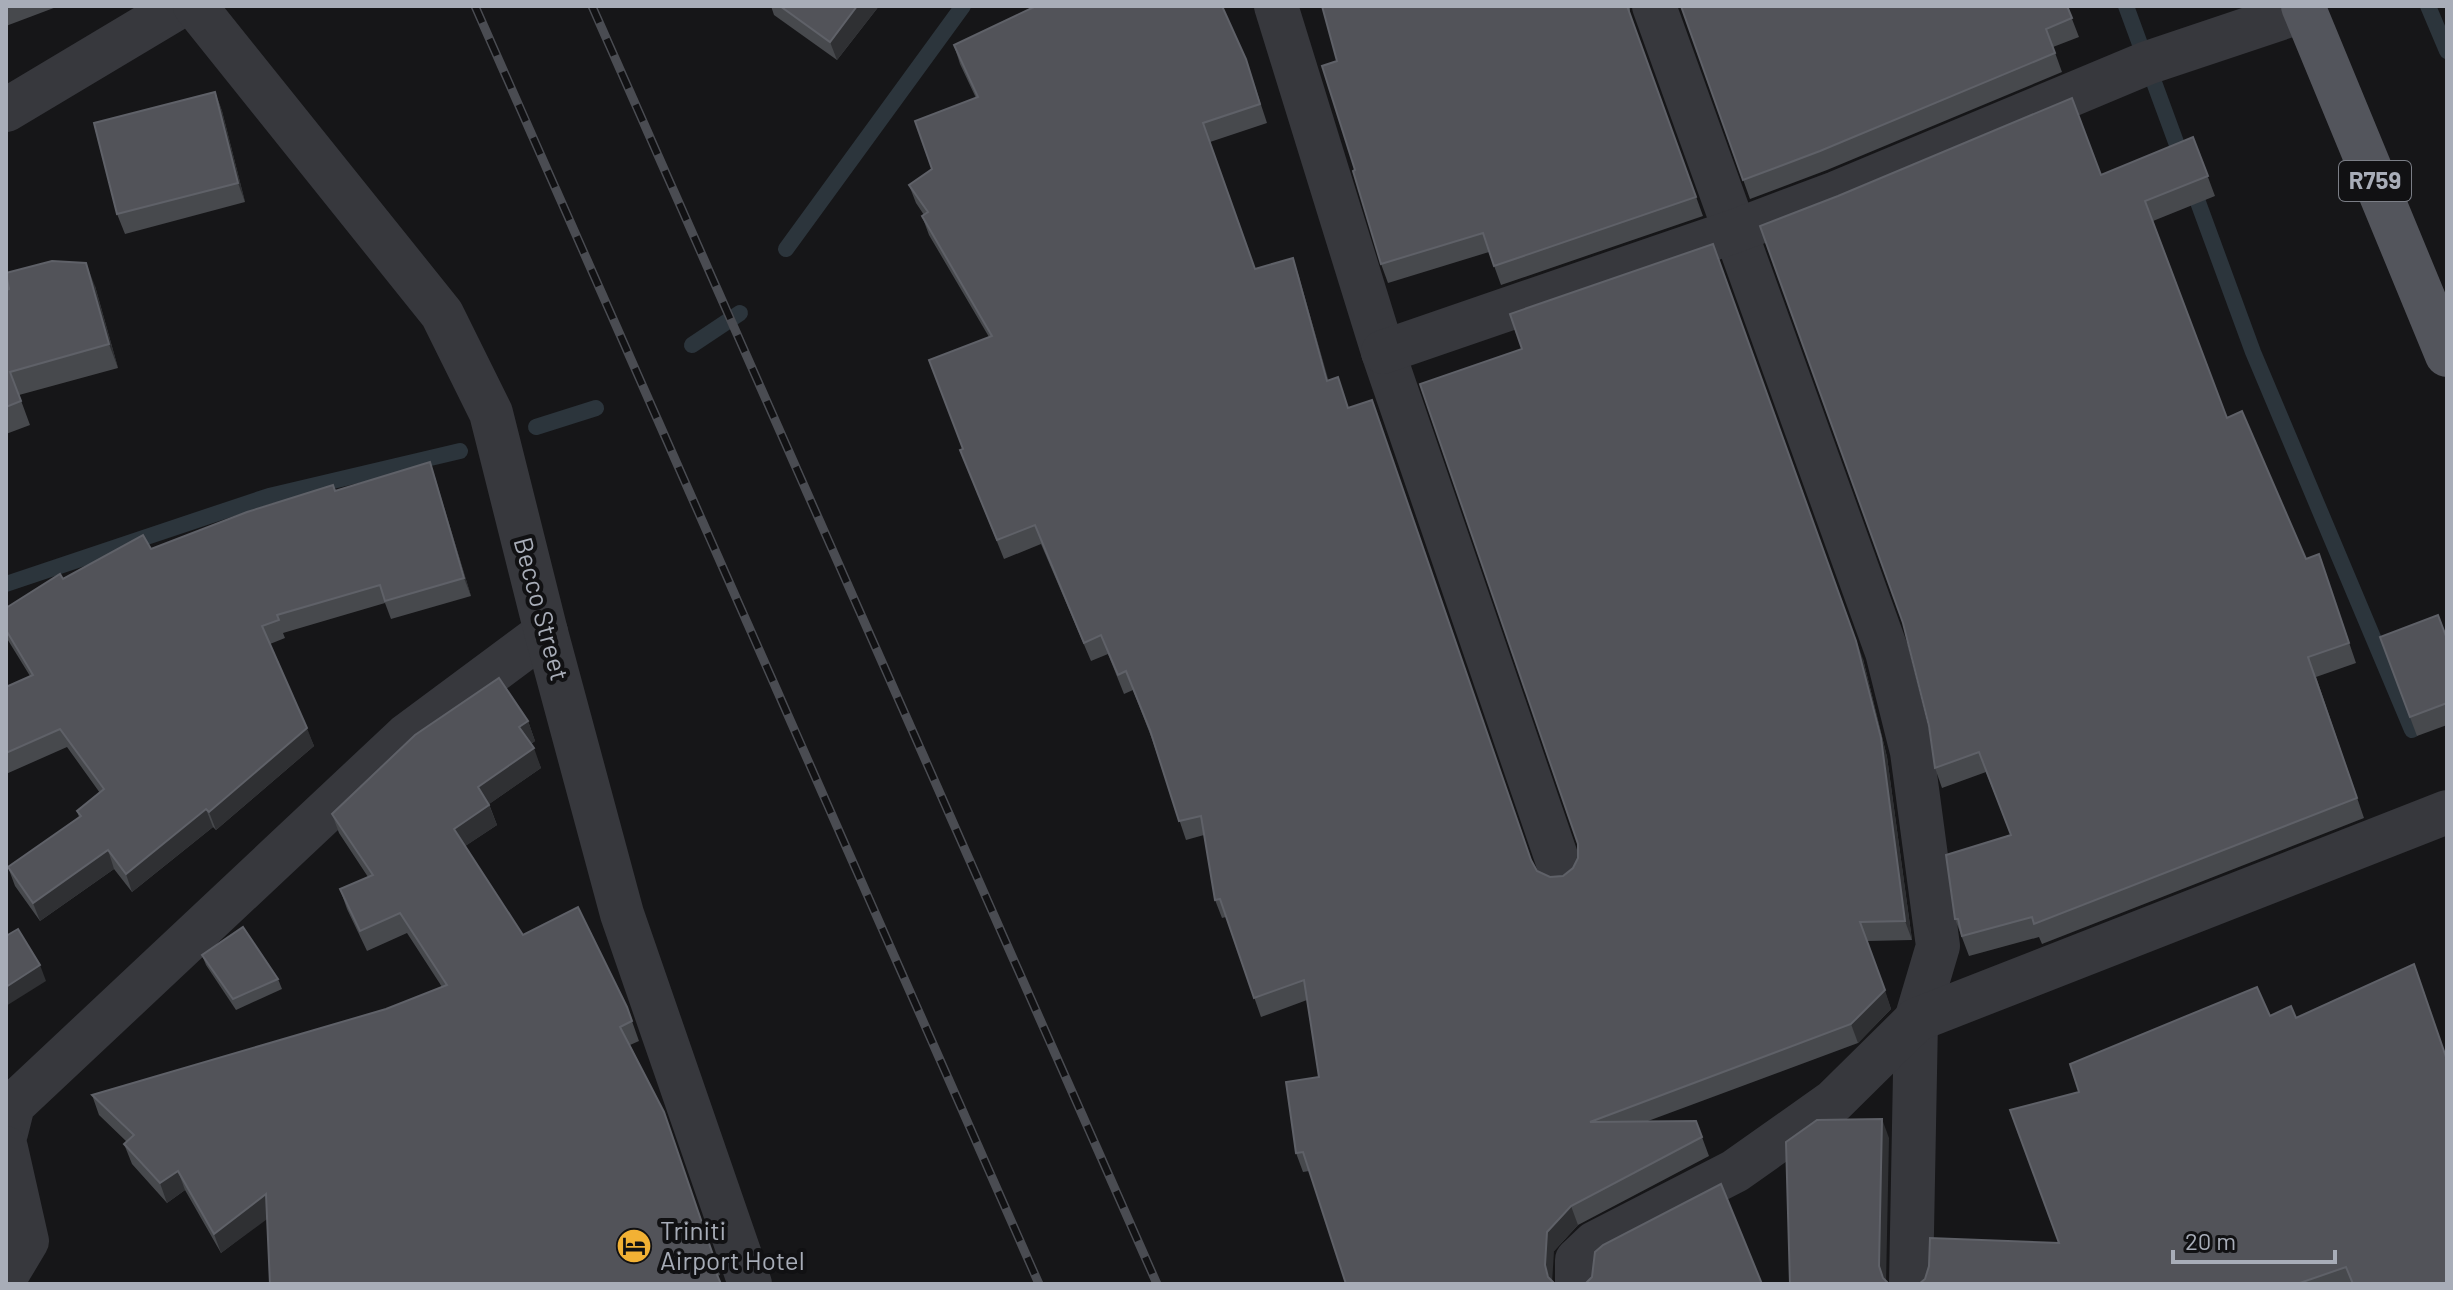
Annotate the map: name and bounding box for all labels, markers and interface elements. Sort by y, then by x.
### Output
road number: R759 [2339,161,2411,201]
street label: Becco Street [508,533,576,684]
place label: Triniti Airport Hotel [660,1214,805,1275]
scale bar [2173,1214,2335,1264]
text: 20 m [2185,1226,2236,1255]
hotel icon: Triniti Airport Hotel [615,1227,653,1265]

